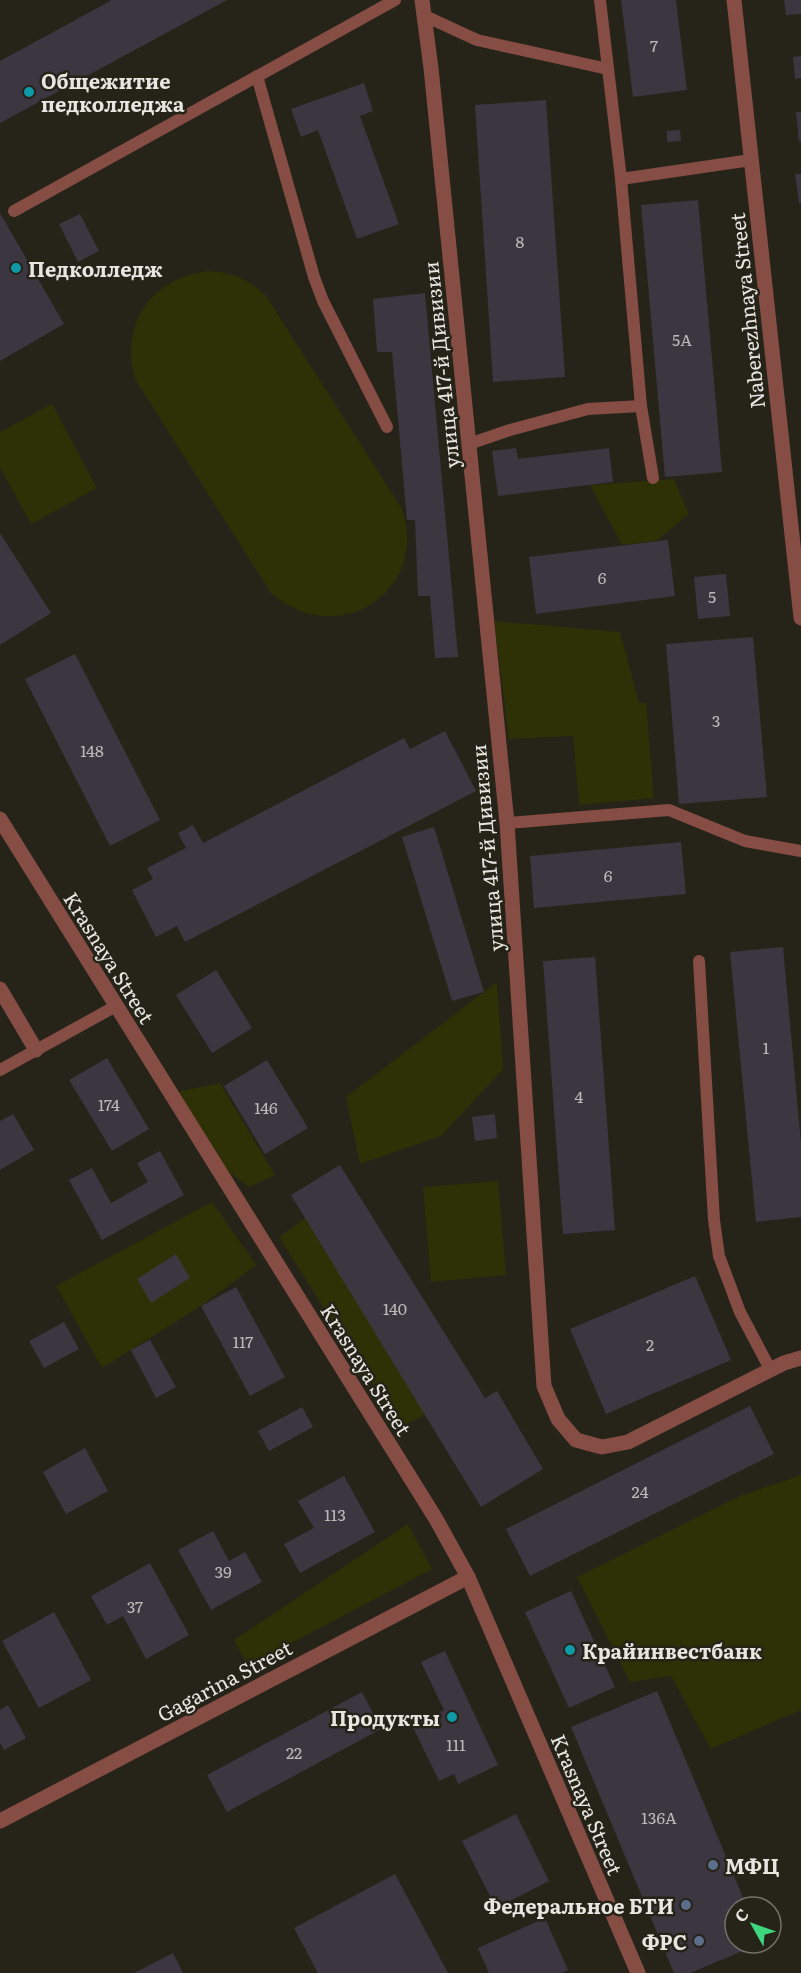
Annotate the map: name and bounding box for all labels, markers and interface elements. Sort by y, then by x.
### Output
house number: 7 [650,33,658,57]
place label: Общежитие педколледжа [41,65,185,118]
marker: Общежитие педколледжа [22,85,36,99]
street label: Naberezhnaya Street [721,212,771,410]
house number: 8 [516,229,525,253]
place label: Педколледж [28,253,163,283]
street label: улица 417-й Дивизии [414,260,466,470]
marker: Педколледж [9,261,23,275]
house number: 5А [672,327,692,351]
house number: 6 [598,565,607,589]
house number: 5 [708,584,716,608]
house number: 3 [712,708,720,732]
house number: 148 [80,738,104,762]
street label: улица 417-й Дивизии [462,743,510,953]
house number: 6 [604,863,613,887]
street label: Krasnaya Street [57,885,163,1029]
house number: 1 [763,1035,770,1059]
house number: 4 [575,1084,584,1108]
house number: 174 [98,1092,120,1116]
house number: 146 [254,1095,278,1119]
house number: 140 [383,1296,407,1320]
street label: Krasnaya Street [314,1297,420,1441]
house number: 117 [233,1329,253,1353]
house number: 2 [646,1332,654,1356]
house number: 24 [632,1479,649,1503]
house number: 113 [324,1502,346,1526]
house number: 39 [214,1559,232,1583]
house number: 37 [127,1594,143,1618]
street label: Gagarina Street [151,1632,297,1728]
place label: Крайинвестбанк [582,1635,762,1665]
marker: Крайинвестбанк [563,1643,577,1657]
place label: Продукты [330,1702,440,1732]
marker: Продукты [445,1710,459,1724]
street label: Krasnaya Street [545,1729,631,1879]
house number: 111 [446,1732,466,1756]
house number: 22 [286,1740,302,1764]
house number: 136А [641,1805,677,1829]
place label: МФЦ [725,1850,779,1880]
marker: МФЦ [706,1858,720,1872]
place label: Федеральное БТИ [484,1890,674,1920]
north arrow [723,1895,783,1955]
marker: Федеральное БТИ [679,1898,693,1912]
text: С [728,1903,754,1927]
place label: ФРС [642,1926,687,1956]
marker: ФРС [692,1934,706,1948]

